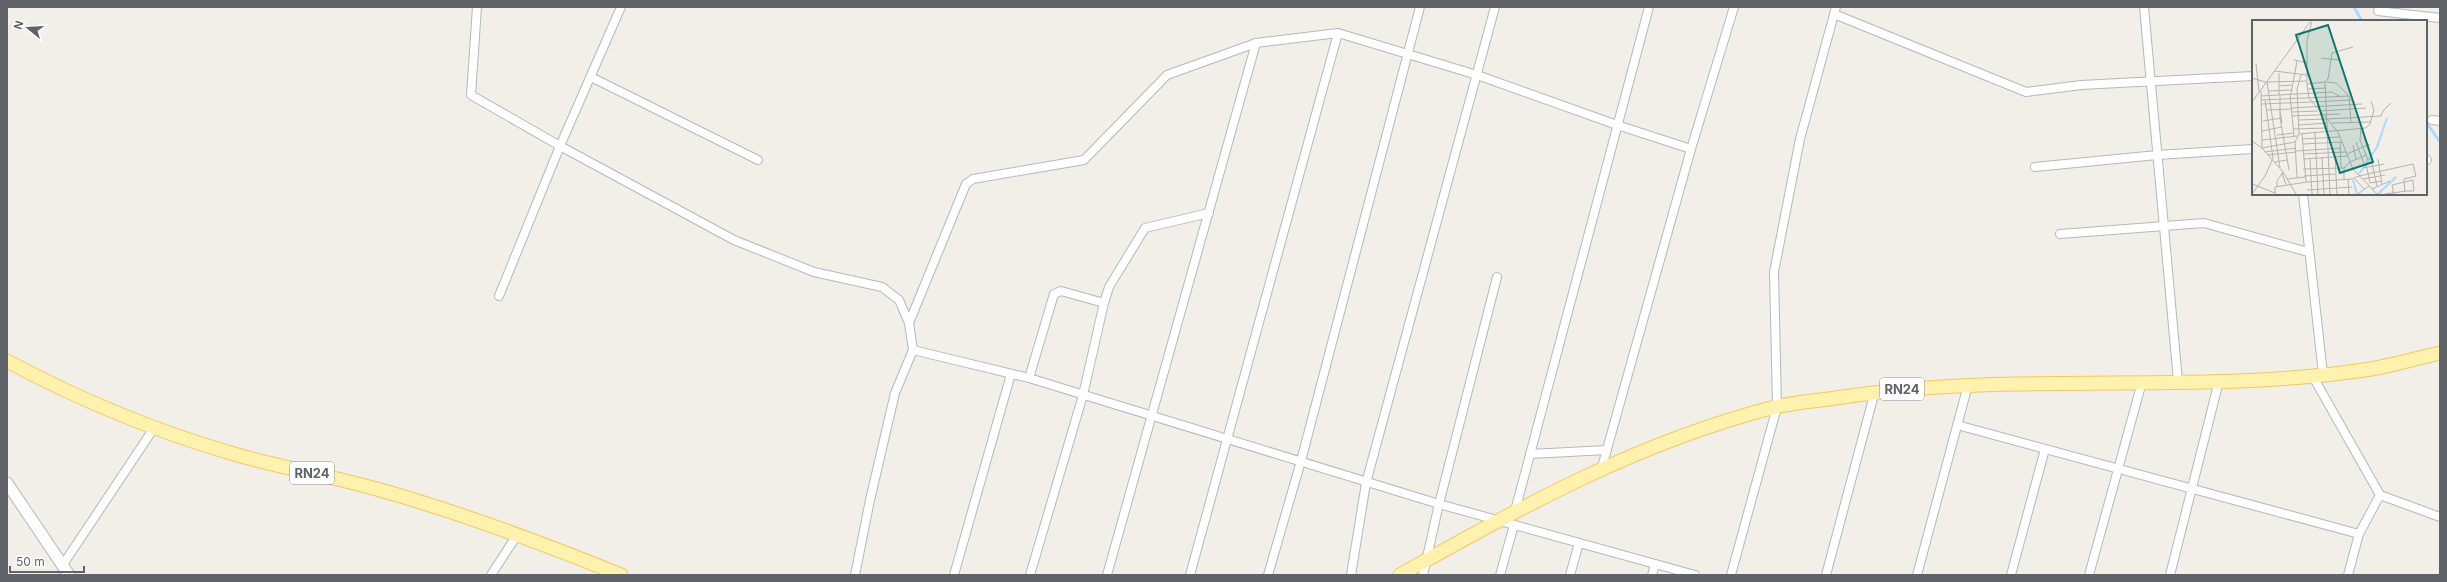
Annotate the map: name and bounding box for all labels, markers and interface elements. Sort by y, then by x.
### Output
north arrow [8,8,48,48]
text: N [11,19,26,31]
inset map [2252,20,2427,195]
road number: RN24 [1880,378,1924,400]
road number: RN24 [290,462,334,484]
scale bar [10,548,84,574]
text: 50 m [16,554,45,569]

